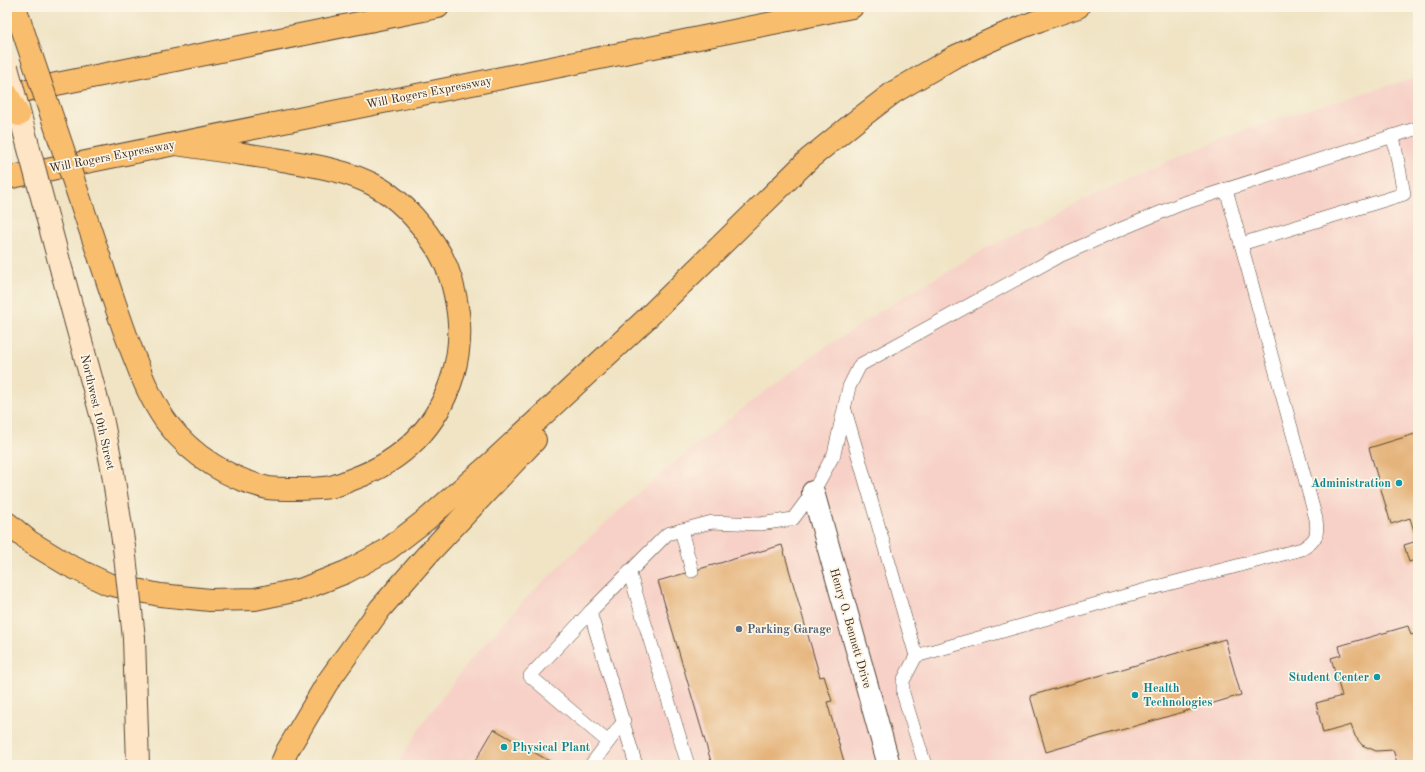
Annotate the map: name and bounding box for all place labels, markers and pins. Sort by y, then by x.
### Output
place label: Administration [1311,478,1391,490]
marker: Administration [1394,478,1404,488]
marker: Parking Garage [734,624,744,634]
place label: Parking Garage [747,624,832,636]
place label: Student Center [1289,672,1369,684]
marker: Student Center [1372,672,1382,682]
place label: Health Technologies [1143,683,1212,709]
marker: Health Technologies [1130,690,1140,700]
marker: Physical Plant [499,742,509,752]
place label: Physical Plant [512,742,591,754]

